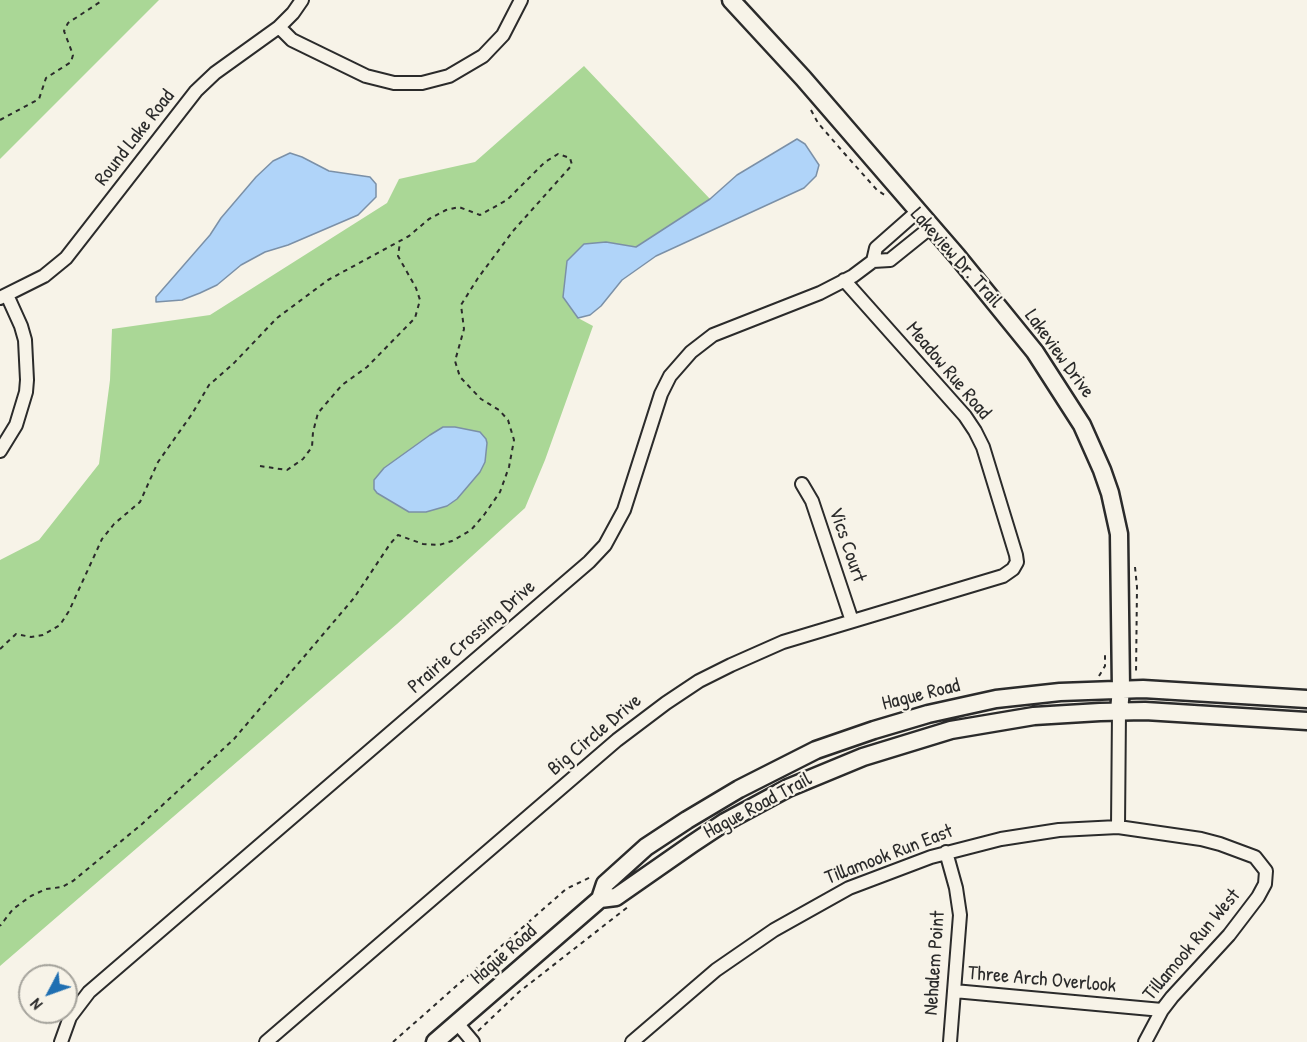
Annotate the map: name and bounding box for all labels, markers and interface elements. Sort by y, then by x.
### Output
street label: Round Lake Road [90,85,180,191]
street label: Lakeview Dr. Trail [905,203,1007,313]
street label: Lakeview Drive [1019,305,1099,403]
street label: Meadow Rue Road [900,317,996,425]
street label: Vics Court [823,505,871,585]
street label: Prairie Crossing Drive [403,575,541,699]
street label: Hague Road [880,674,962,716]
street label: Big Circle Drive [543,689,647,781]
street label: Hague Road Trail [700,768,816,844]
street label: Tillamook Run East [822,820,956,890]
street label: Tillamook Run West [1138,884,1246,1006]
street label: Nehalem Point [919,910,951,1016]
street label: Hague Road [466,920,542,990]
street label: Three Arch Overlook [967,962,1117,998]
north arrow [18,964,78,1024]
text: N [25,994,47,1015]

